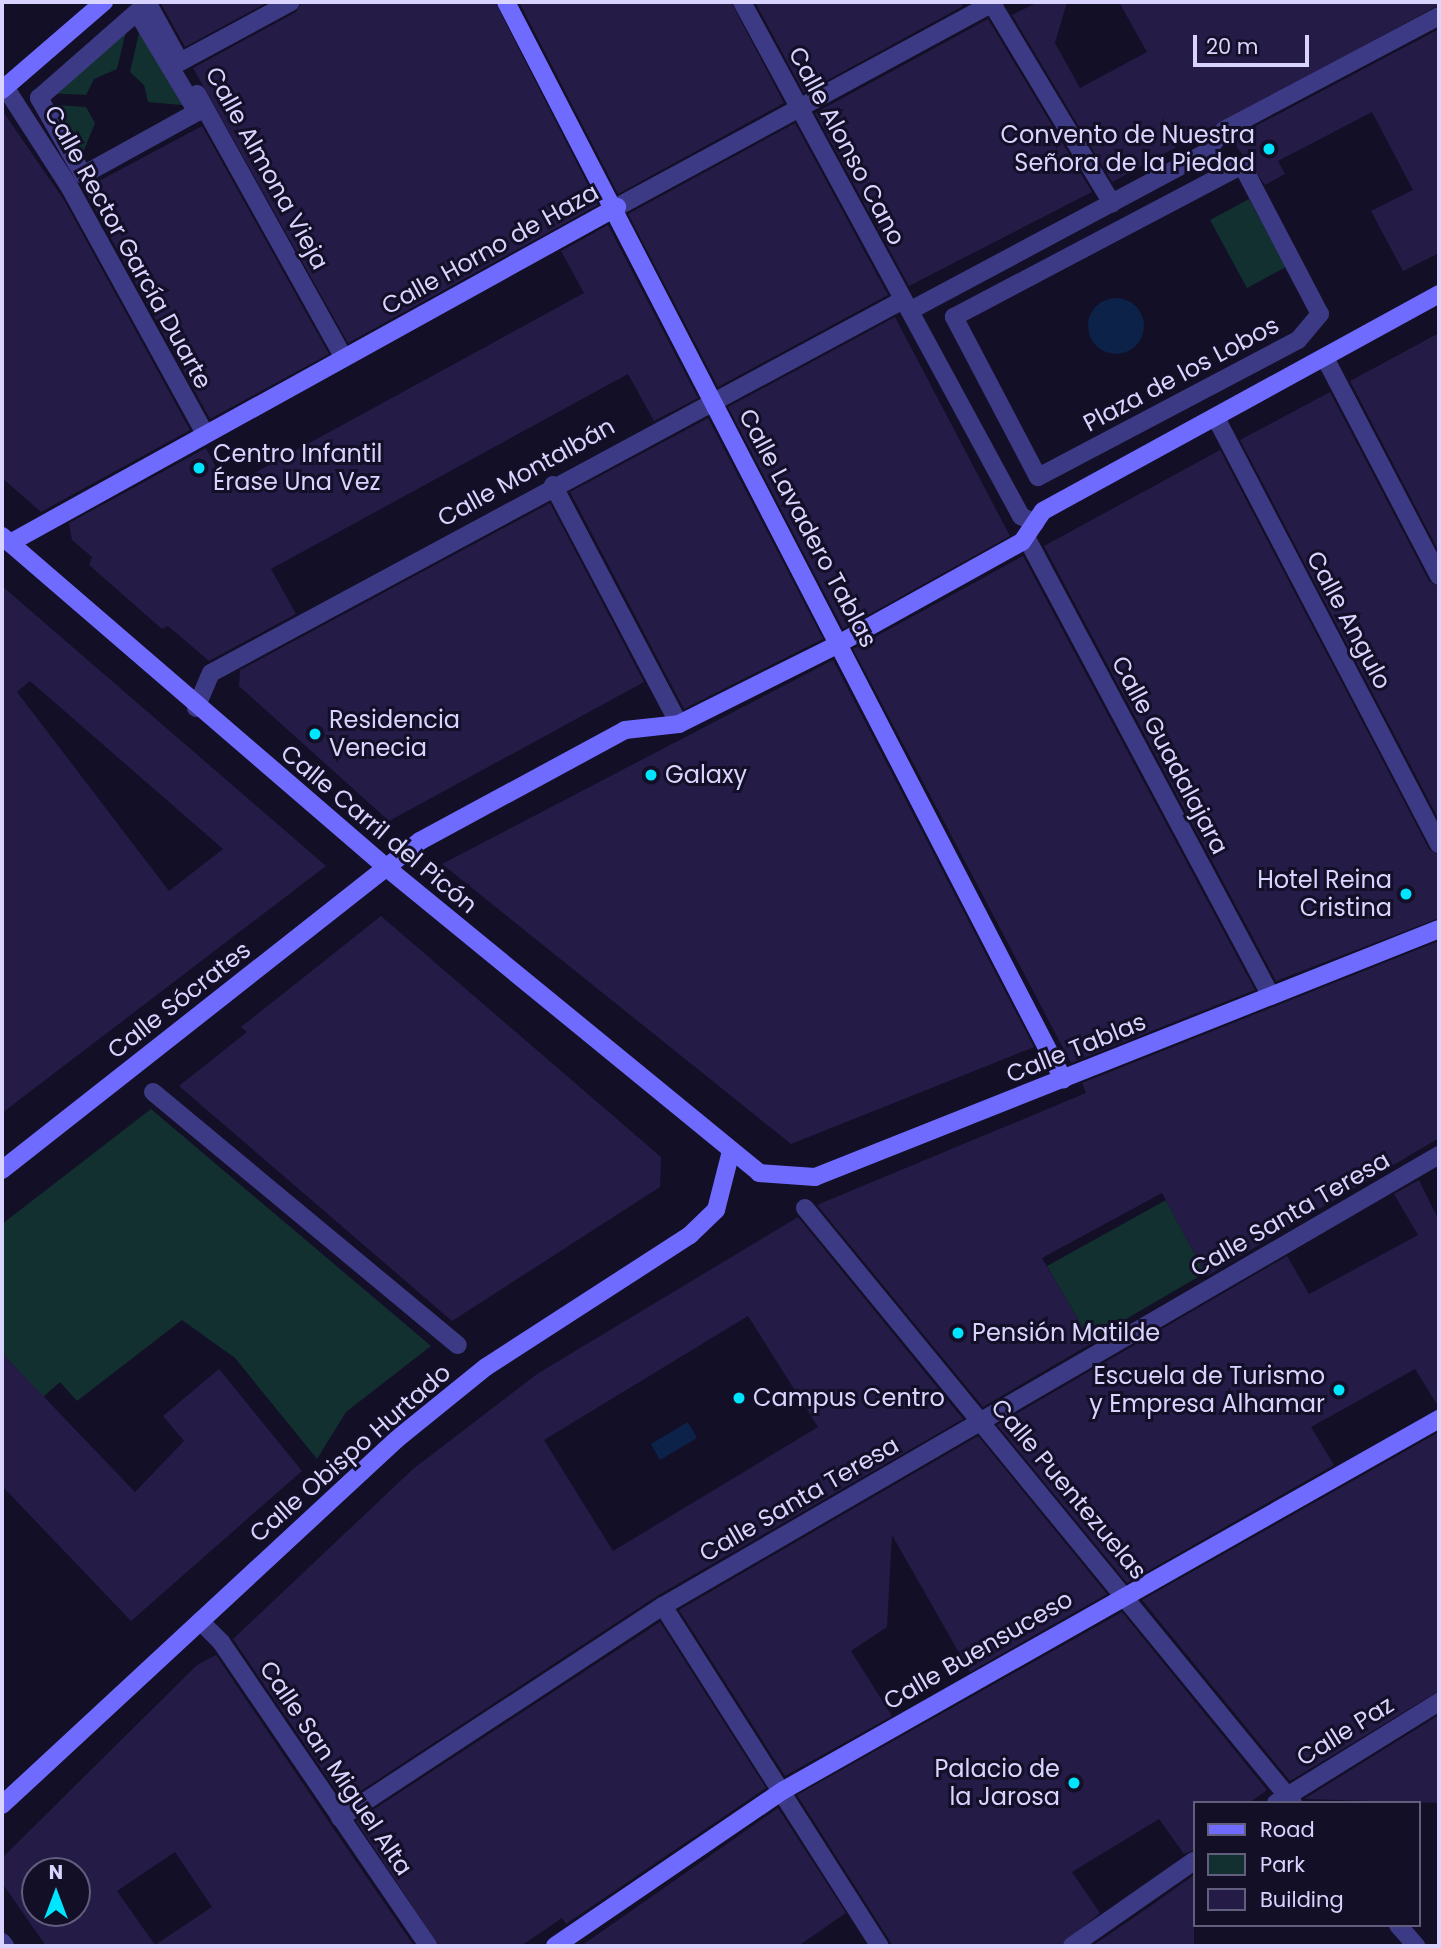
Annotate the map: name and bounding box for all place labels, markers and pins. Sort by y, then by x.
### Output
place label: Convento de Nuestra Señora de la Piedad [1000,121,1255,177]
marker: Convento de Nuestra Señora de la Piedad [1261,141,1277,157]
place label: Centro Infantil Érase Una Vez [213,440,383,496]
marker: Centro Infantil Érase Una Vez [191,460,207,476]
place label: Residencia Venecia [329,706,460,762]
marker: Residencia Venecia [307,726,323,742]
place label: Galaxy [665,761,747,789]
marker: Galaxy [643,767,659,783]
place label: Hotel Reina Cristina [1257,866,1392,922]
marker: Hotel Reina Cristina [1398,886,1414,902]
place label: Pensión Matilde [972,1319,1160,1347]
marker: Pensión Matilde [950,1325,966,1341]
place label: Escuela de Turismo y Empresa Alhamar [1089,1362,1325,1418]
marker: Escuela de Turismo y Empresa Alhamar [1331,1382,1347,1398]
place label: Campus Centro [753,1384,945,1412]
marker: Campus Centro [731,1390,747,1406]
place label: Palacio de la Jarosa [934,1755,1060,1811]
marker: Palacio de la Jarosa [1066,1775,1082,1791]

